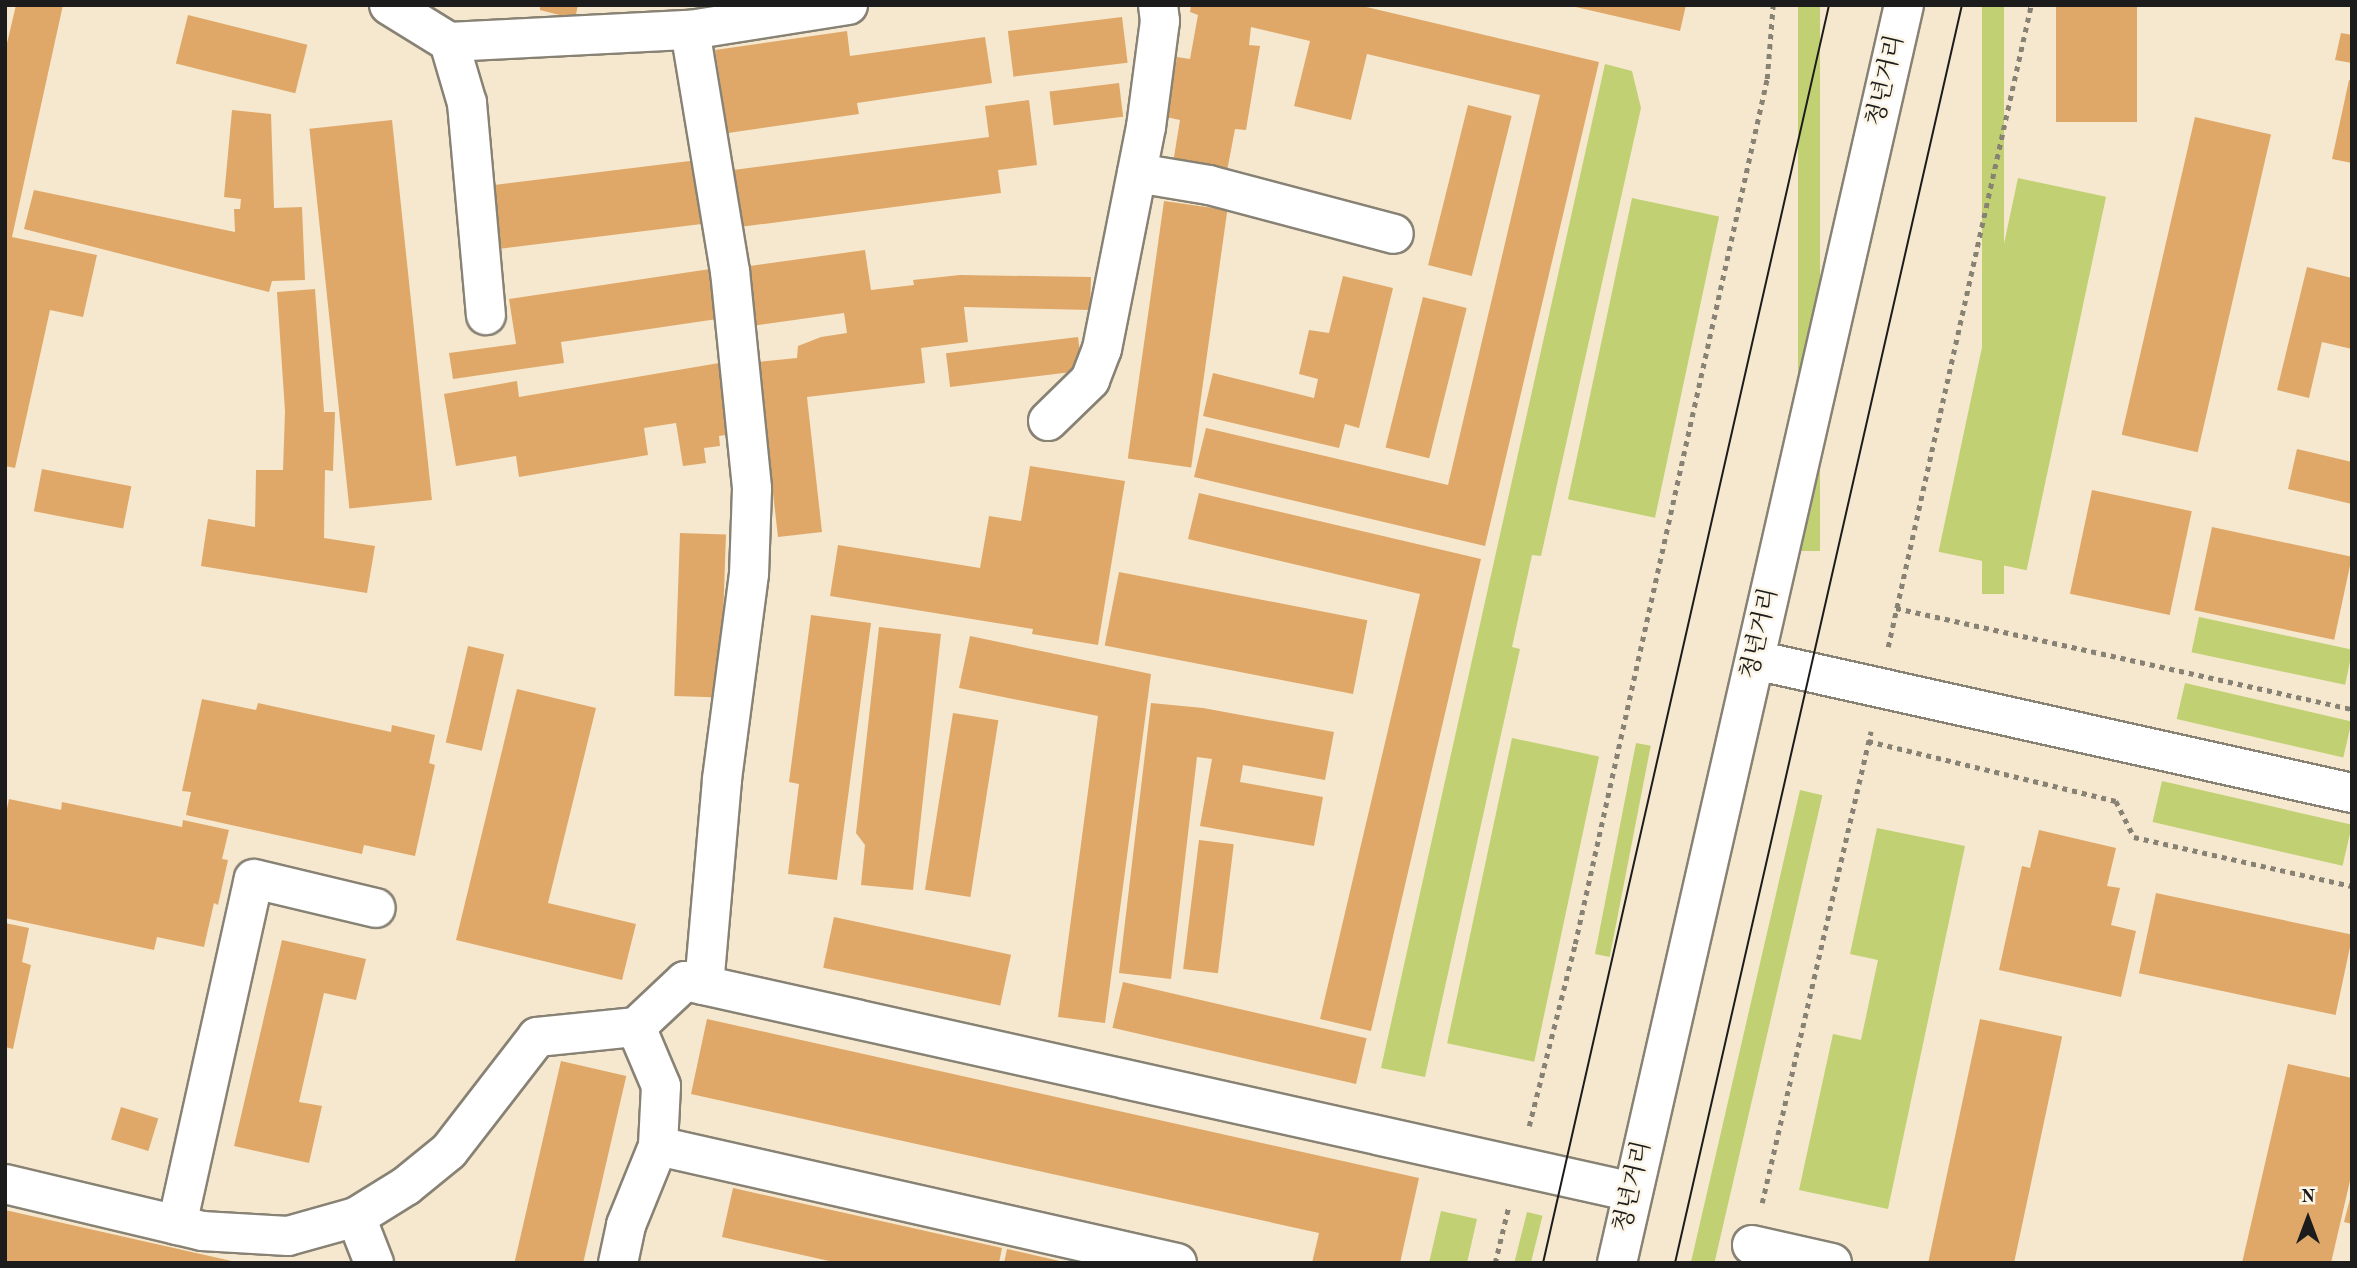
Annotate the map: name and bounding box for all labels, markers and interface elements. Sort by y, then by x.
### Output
street label: 청년거리 [1863,33,1911,129]
street label: 청년거리 [1737,586,1785,682]
street label: 청년거리 [1610,1139,1658,1235]
north arrow [2273,1184,2343,1254]
text: N [2301,1188,2315,1207]

